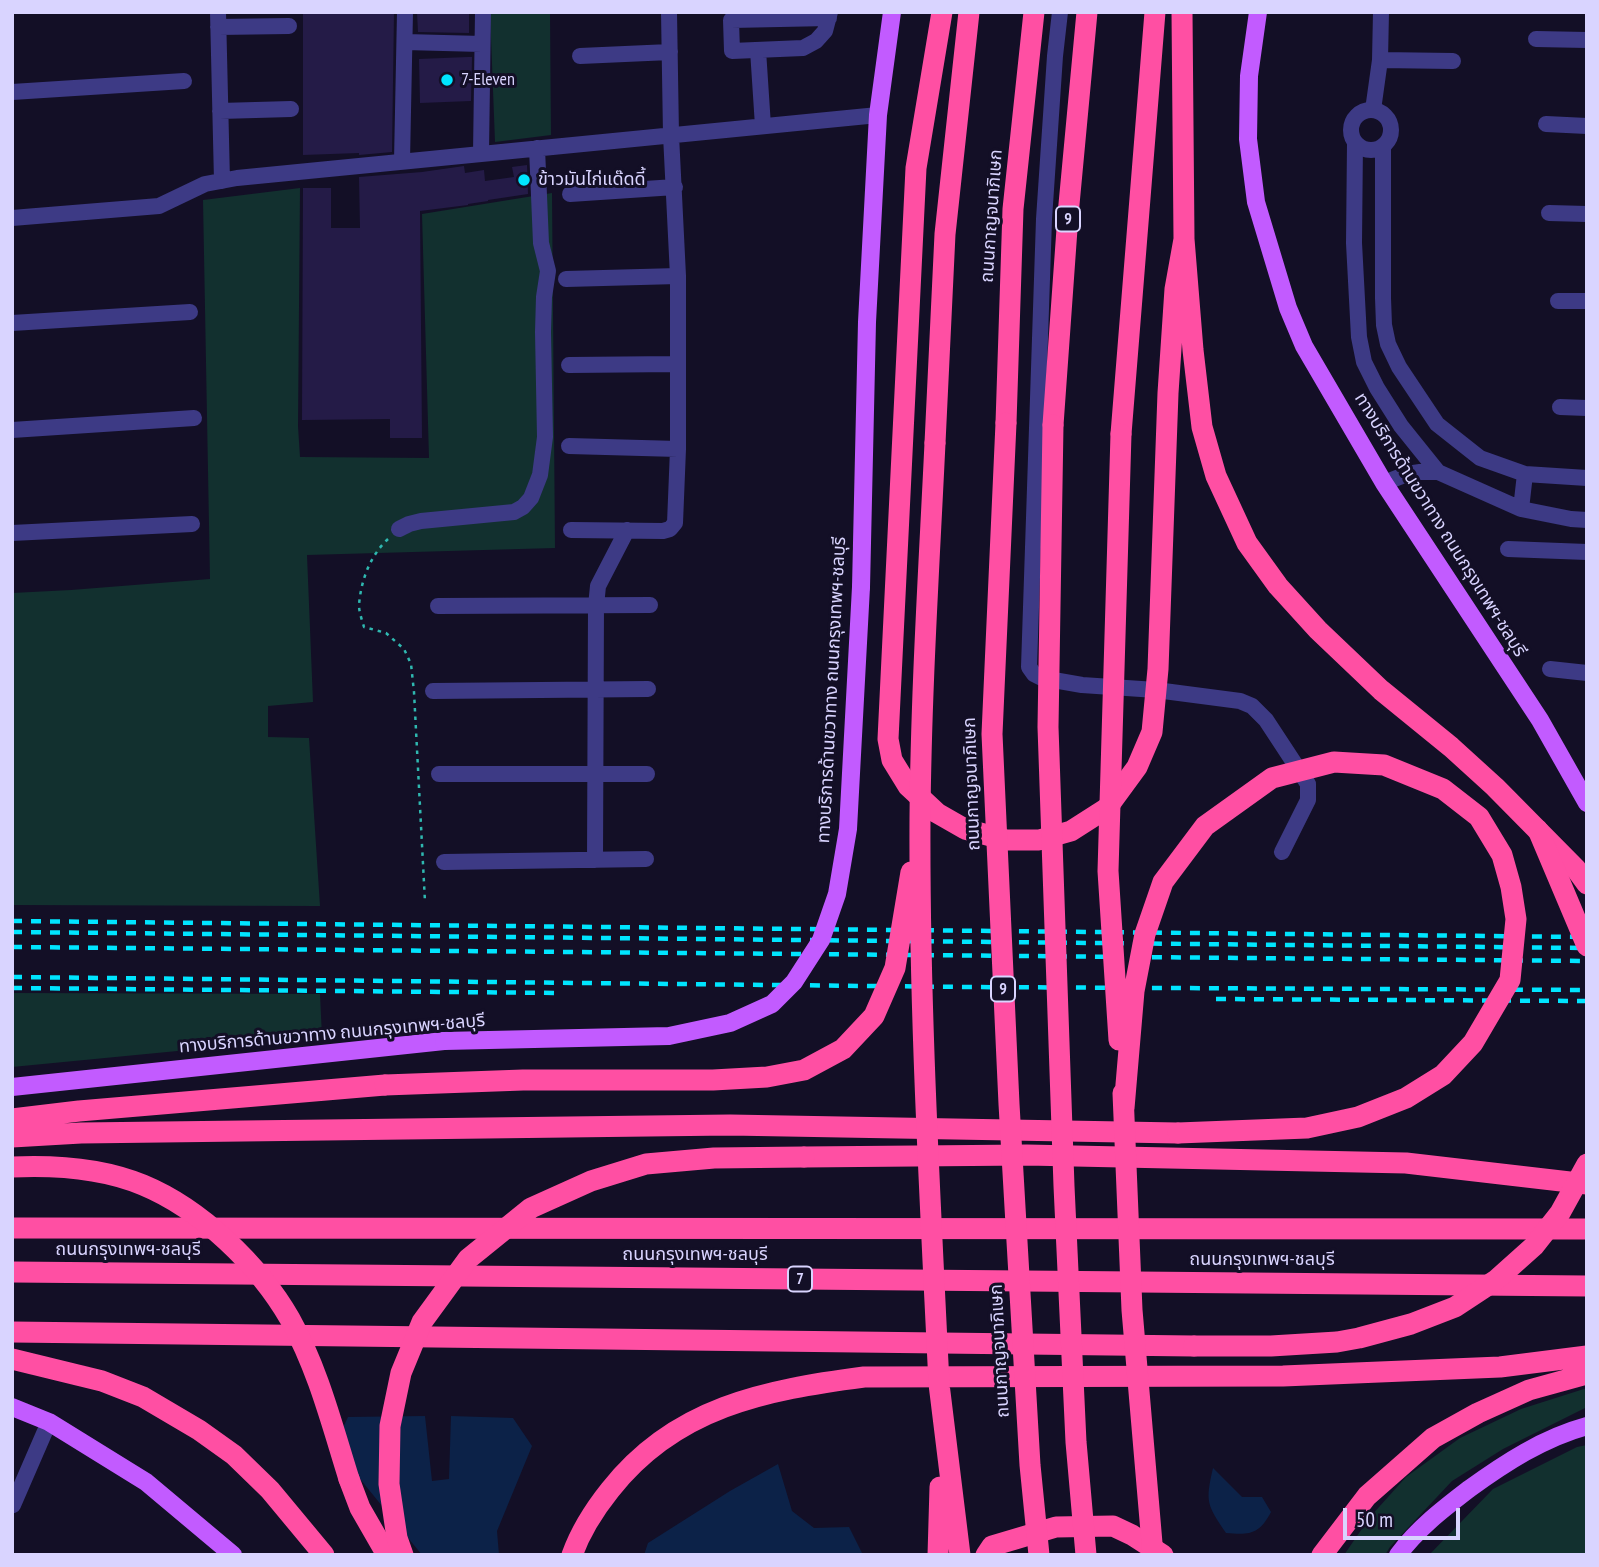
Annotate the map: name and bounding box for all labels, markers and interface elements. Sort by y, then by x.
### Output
place label: 7-Eleven [461,69,515,91]
marker: 7-Eleven [439,72,455,88]
street label: ถนนกาญจนาภิเษก [977,149,1007,283]
place label: ข้าวมันไก่แด๊ดดี้ [538,169,646,191]
marker: ข้าวมันไก่แด๊ดดี้ [516,172,532,188]
road number: 9 [1056,206,1080,232]
street label: ทางบริการด้านขวาทาง ถนนกรุงเทพฯ-ชลบุรี [1349,389,1531,661]
street label: ทางบริการด้านขวาทาง ถนนกรุงเทพฯ-ชลบุรี [813,536,851,844]
street label: ถนนกาญจนาภิเษก [959,717,985,851]
road number: 9 [991,976,1015,1001]
street label: ทางบริการด้านขวาทาง ถนนกรุงเทพฯ-ชลบุรี [178,1010,486,1058]
street label: ถนนกรุงเทพฯ-ชลบุรี [55,1239,201,1261]
street label: ถนนกรุงเทพฯ-ชลบุรี [622,1244,768,1266]
street label: ถนนกรุงเทพฯ-ชลบุรี [1189,1249,1335,1271]
road number: 7 [788,1266,812,1292]
street label: ถนนกาญจนาภิเษก [986,1284,1014,1418]
scale bar [1347,1494,1464,1538]
text: 50 m [1356,1506,1393,1533]

